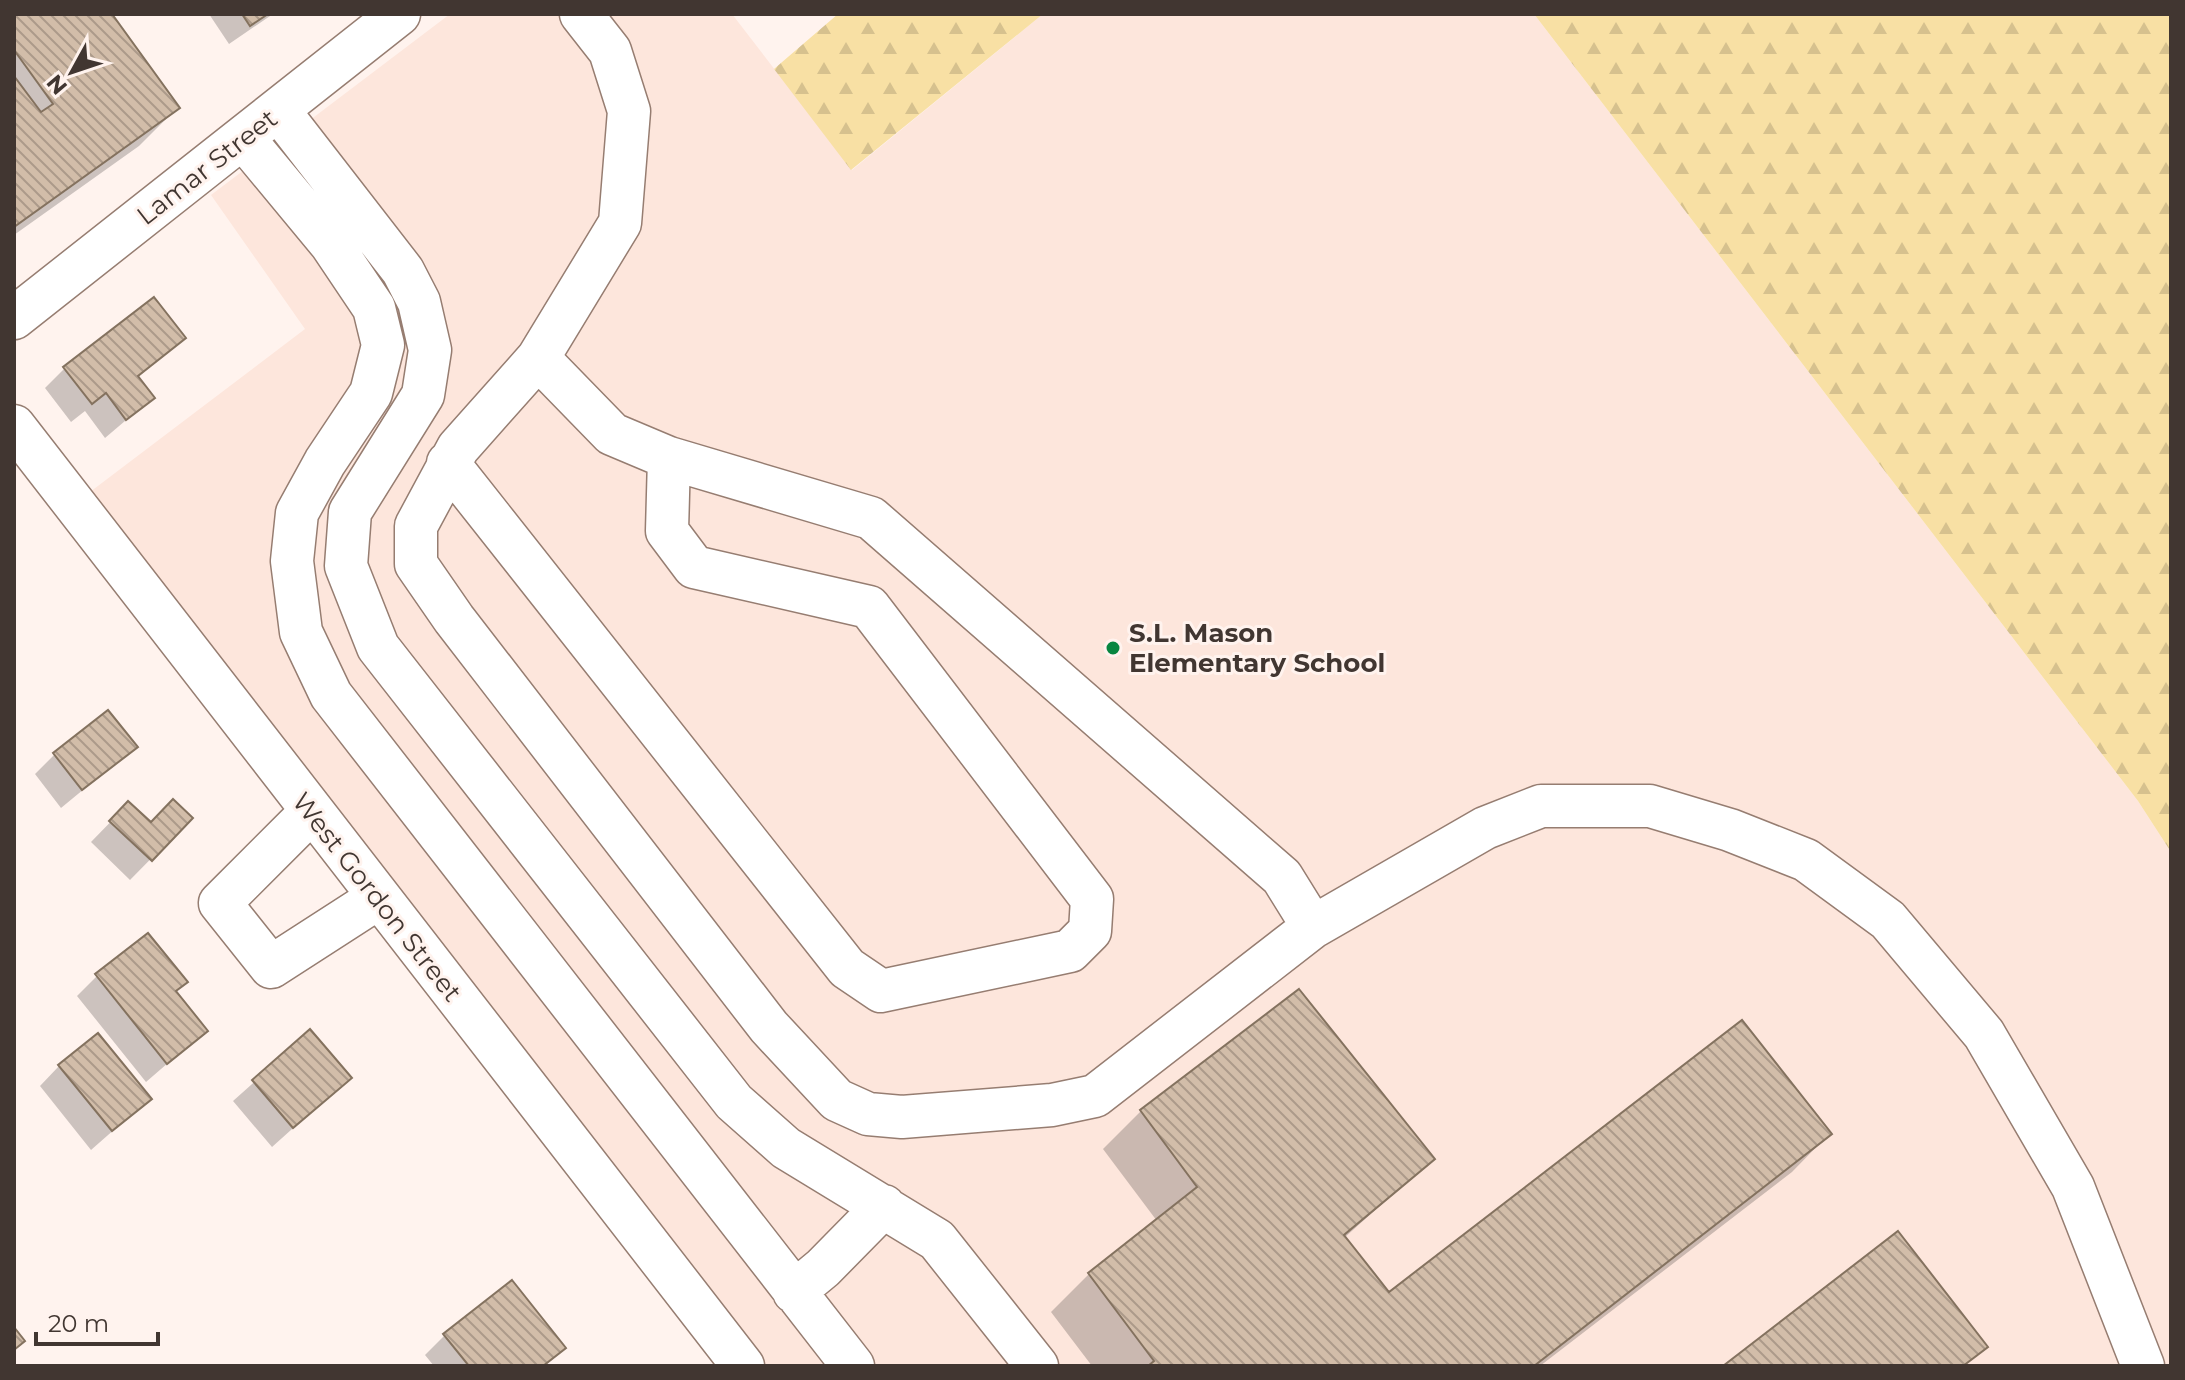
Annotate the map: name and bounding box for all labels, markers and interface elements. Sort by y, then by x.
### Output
north arrow [32,32,112,112]
text: N [41,69,73,100]
street label: Lamar Street [130,102,284,232]
place label: S.L. Mason Elementary School [1129,617,1385,679]
marker: S.L. Mason Elementary School [1104,639,1122,657]
street label: West Gordon Street [285,786,469,1008]
scale bar [36,1296,158,1346]
text: 20 m [48,1309,109,1338]

